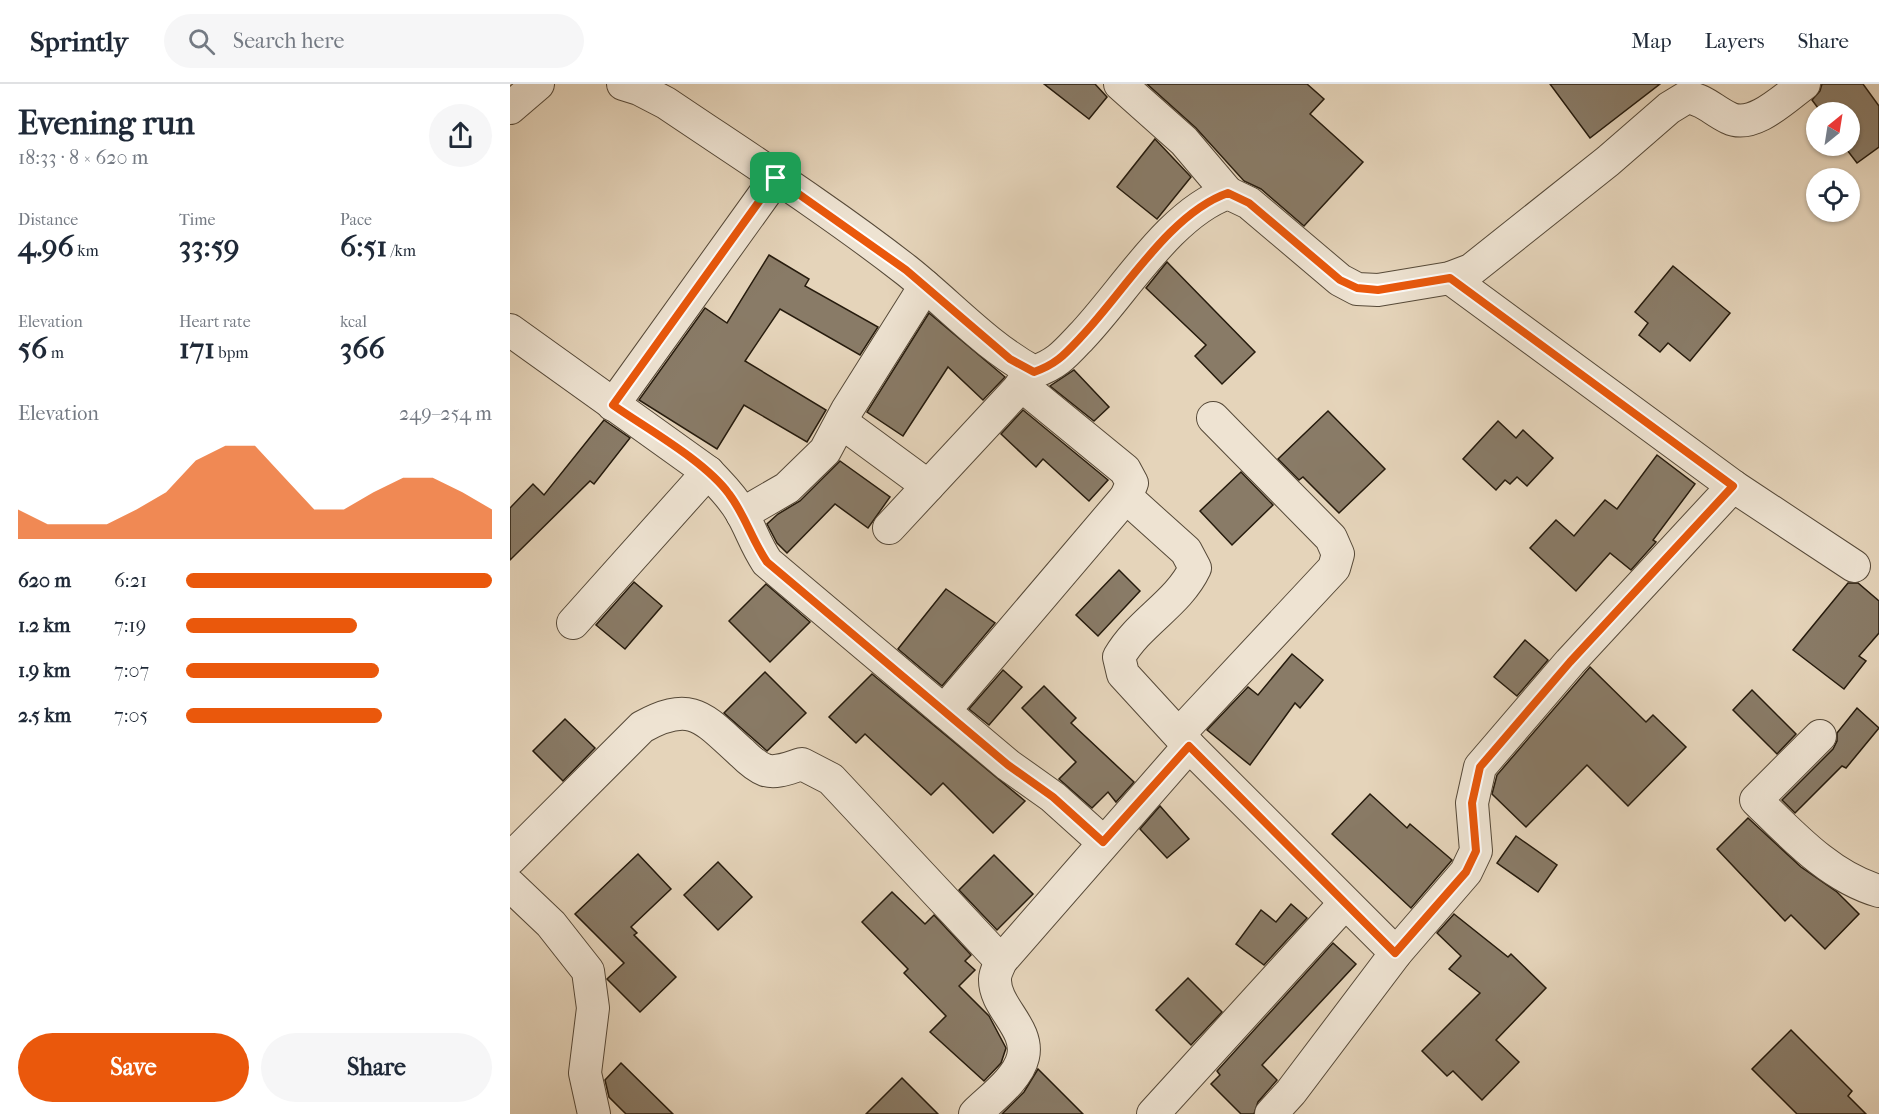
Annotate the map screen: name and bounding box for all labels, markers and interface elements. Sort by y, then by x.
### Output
search box [164,14,584,68]
text: Sprintly [30,25,128,58]
icon: search [185,25,218,58]
text: Search here [233,28,344,54]
text: Map [1631,29,1672,53]
text: Layers [1705,29,1764,53]
text: Share [1797,29,1849,53]
north arrow [1806,102,1860,156]
map controls [1806,102,1860,222]
text: Evening run [18,104,195,143]
button: share [429,104,492,167]
text: 18:33 · 8 × 620 m [18,146,149,169]
pin [750,152,801,203]
icon: arrive [759,161,792,194]
button: locate [1806,168,1860,222]
text: Distance [18,210,78,229]
text: Time [179,210,215,229]
text: Pace [340,210,372,229]
text: 4.96 [18,229,74,264]
text: 33:59 [179,229,240,264]
text: 6:51 [340,229,387,264]
text: km [74,241,99,260]
text: /km [387,241,416,260]
text: Elevation [18,312,83,331]
text: Heart rate [179,312,251,331]
text: kcal [340,312,367,331]
text: 56 [18,331,47,366]
text: 171 [179,331,215,366]
text: 366 [340,331,385,366]
text: m [47,343,64,362]
text: bpm [215,343,249,362]
text: Elevation [18,402,99,425]
text: 249–254 m [399,402,492,425]
text: 620 m [18,569,71,592]
text: 6:21 [114,569,147,592]
text: 1.2 km [18,614,71,637]
text: 7:19 [114,614,146,637]
text: 1.9 km [18,659,70,682]
text: 7:07 [114,659,149,682]
text: 2.5 km [18,704,71,727]
text: 7:05 [114,704,148,727]
button: Save [18,1033,249,1102]
button: Share [261,1033,492,1102]

